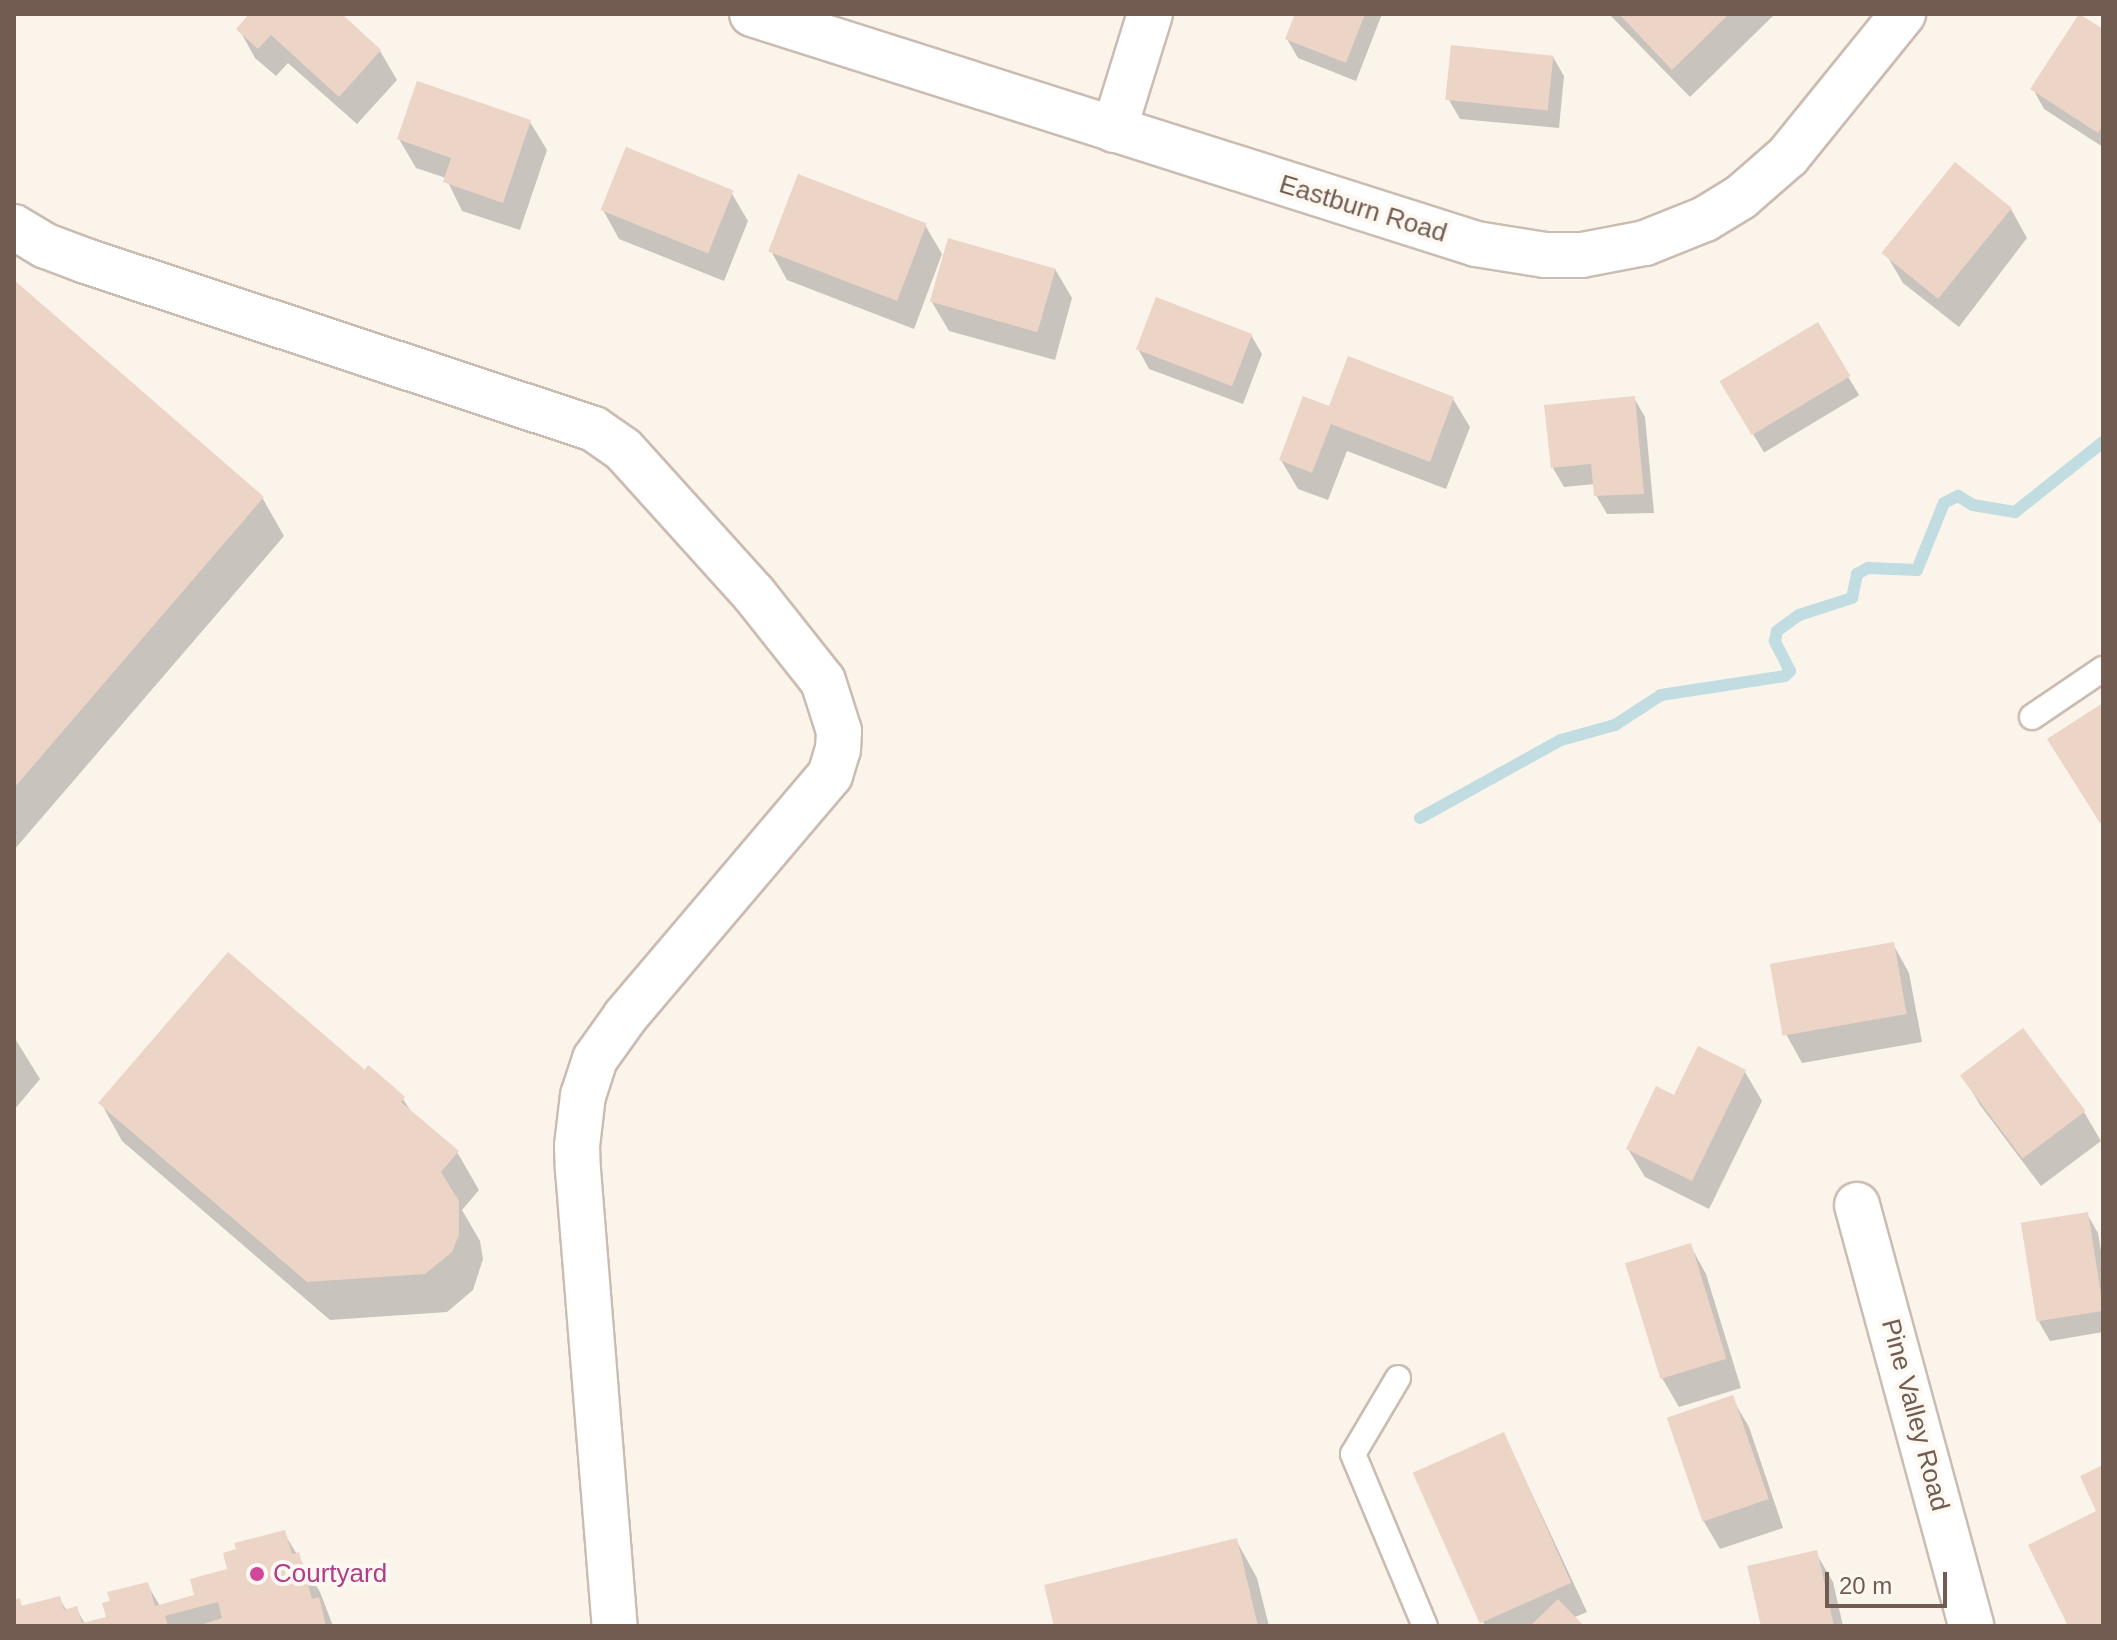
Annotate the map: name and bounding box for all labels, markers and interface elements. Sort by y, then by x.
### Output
street label: Eastburn Road [1276,169,1450,249]
street label: Pine Valley Road [1874,1316,1956,1514]
scale bar [1829,1556,1951,1606]
place label: Courtyard [273,1558,387,1590]
marker: Courtyard [248,1565,266,1583]
text: 20 m [1839,1572,1892,1599]

